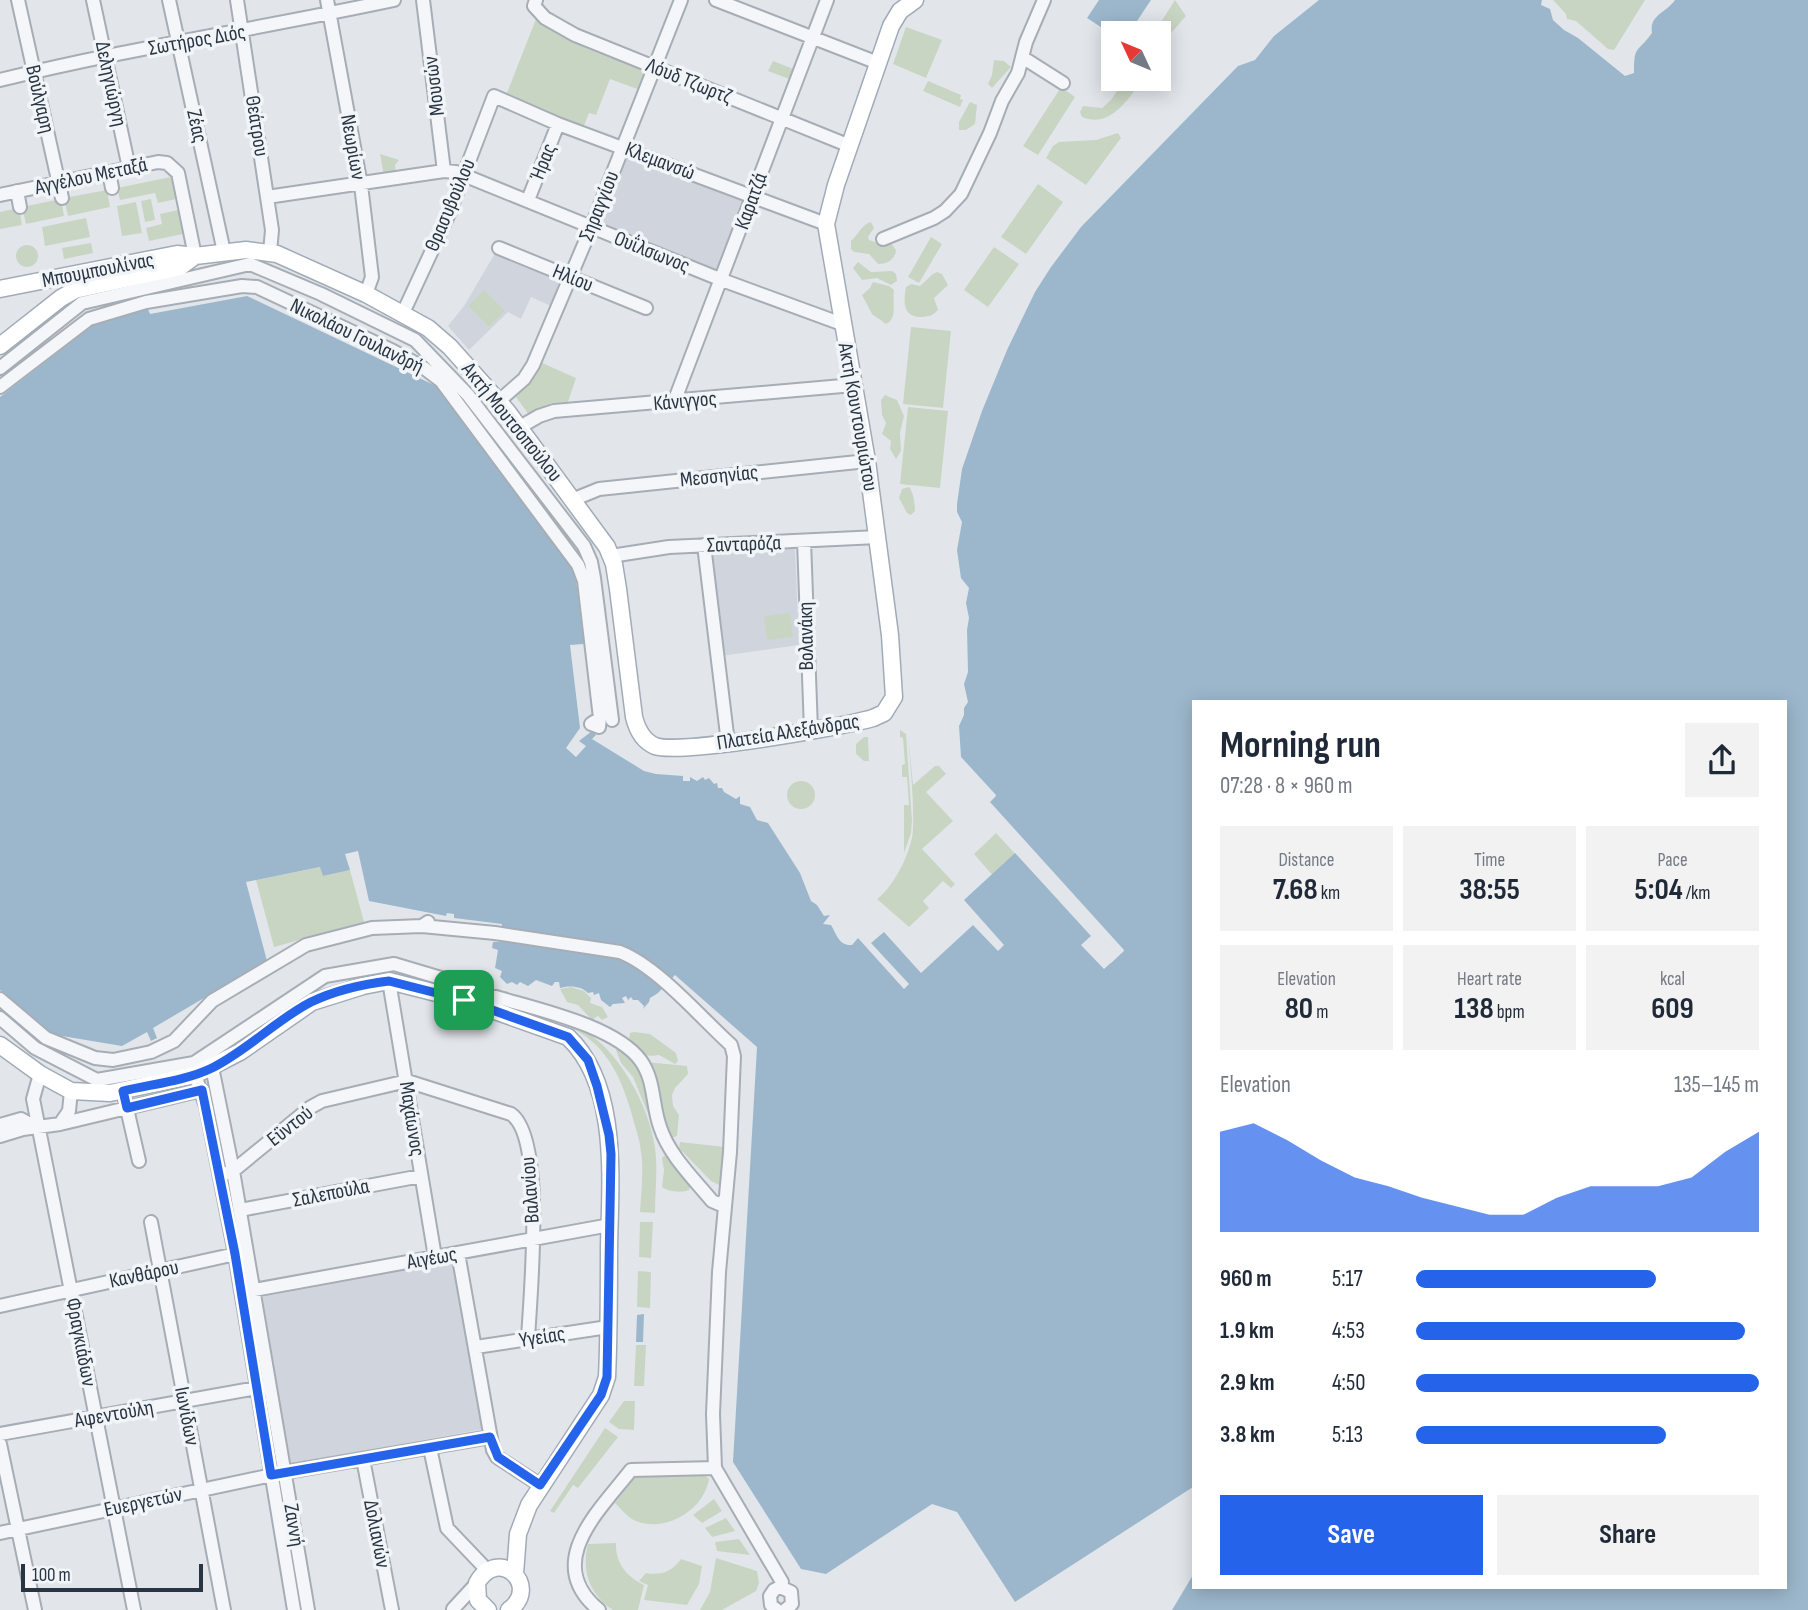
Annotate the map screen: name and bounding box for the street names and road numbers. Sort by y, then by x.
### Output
street label: Σωτήρος Διός [146,19,248,61]
street label: Δεληγιώργη [90,39,132,129]
street label: Λόυδ Τζωρτζ [642,52,736,109]
street label: Μουσών [418,55,450,117]
street label: Βούλγαρη [20,62,60,136]
street label: Θεάτρου [240,94,274,158]
street label: Ζέας [181,107,213,145]
street label: Νεωρίων [335,112,371,182]
street label: Κλεμανσώ [622,136,698,186]
street label: Ήρας [524,140,562,185]
street label: Αγγέλου Μεταξά [32,152,150,200]
street label: Θρασυβούλου [419,155,481,255]
street label: Σηραγγίου [574,167,624,245]
street label: Καρατζά [729,169,773,233]
street label: Ουΐλσωνος [610,226,694,278]
street label: Μπουμπουλίνας [40,247,156,293]
street label: Ηλίου [549,259,597,297]
street label: Νικολάου Γουλανδρή [286,293,428,379]
street label: Ακτή Κουντουριώτου [832,340,883,493]
street label: Ακτή Μουτσοπούλου [456,357,568,487]
street label: Κάνιγγος [652,386,718,416]
street label: Μεσσηνίας [679,459,759,493]
street label: Σανταρόζα [706,530,782,558]
street label: Βολανάκη [793,601,819,671]
street label: Πλατεία Αλεξάνδρας [715,708,861,756]
street label: Μαχάωνος [394,1080,430,1158]
street label: Εϋντού [262,1100,318,1152]
street label: Βαλανίου [515,1156,545,1224]
street label: Σαλεπούλα [291,1173,372,1213]
street label: Αιγέως [404,1241,459,1275]
street label: Κανθάρου [107,1254,181,1294]
street label: Φραγκιάδων [60,1296,102,1388]
street label: Υγείας [517,1321,567,1353]
street label: Ιωνίδων [169,1385,205,1447]
street label: Αφεντούλη [72,1395,155,1433]
street label: Ευεργετών [102,1482,184,1522]
street label: Δολιανών [358,1498,396,1570]
street label: Ζαννή [278,1502,310,1548]

